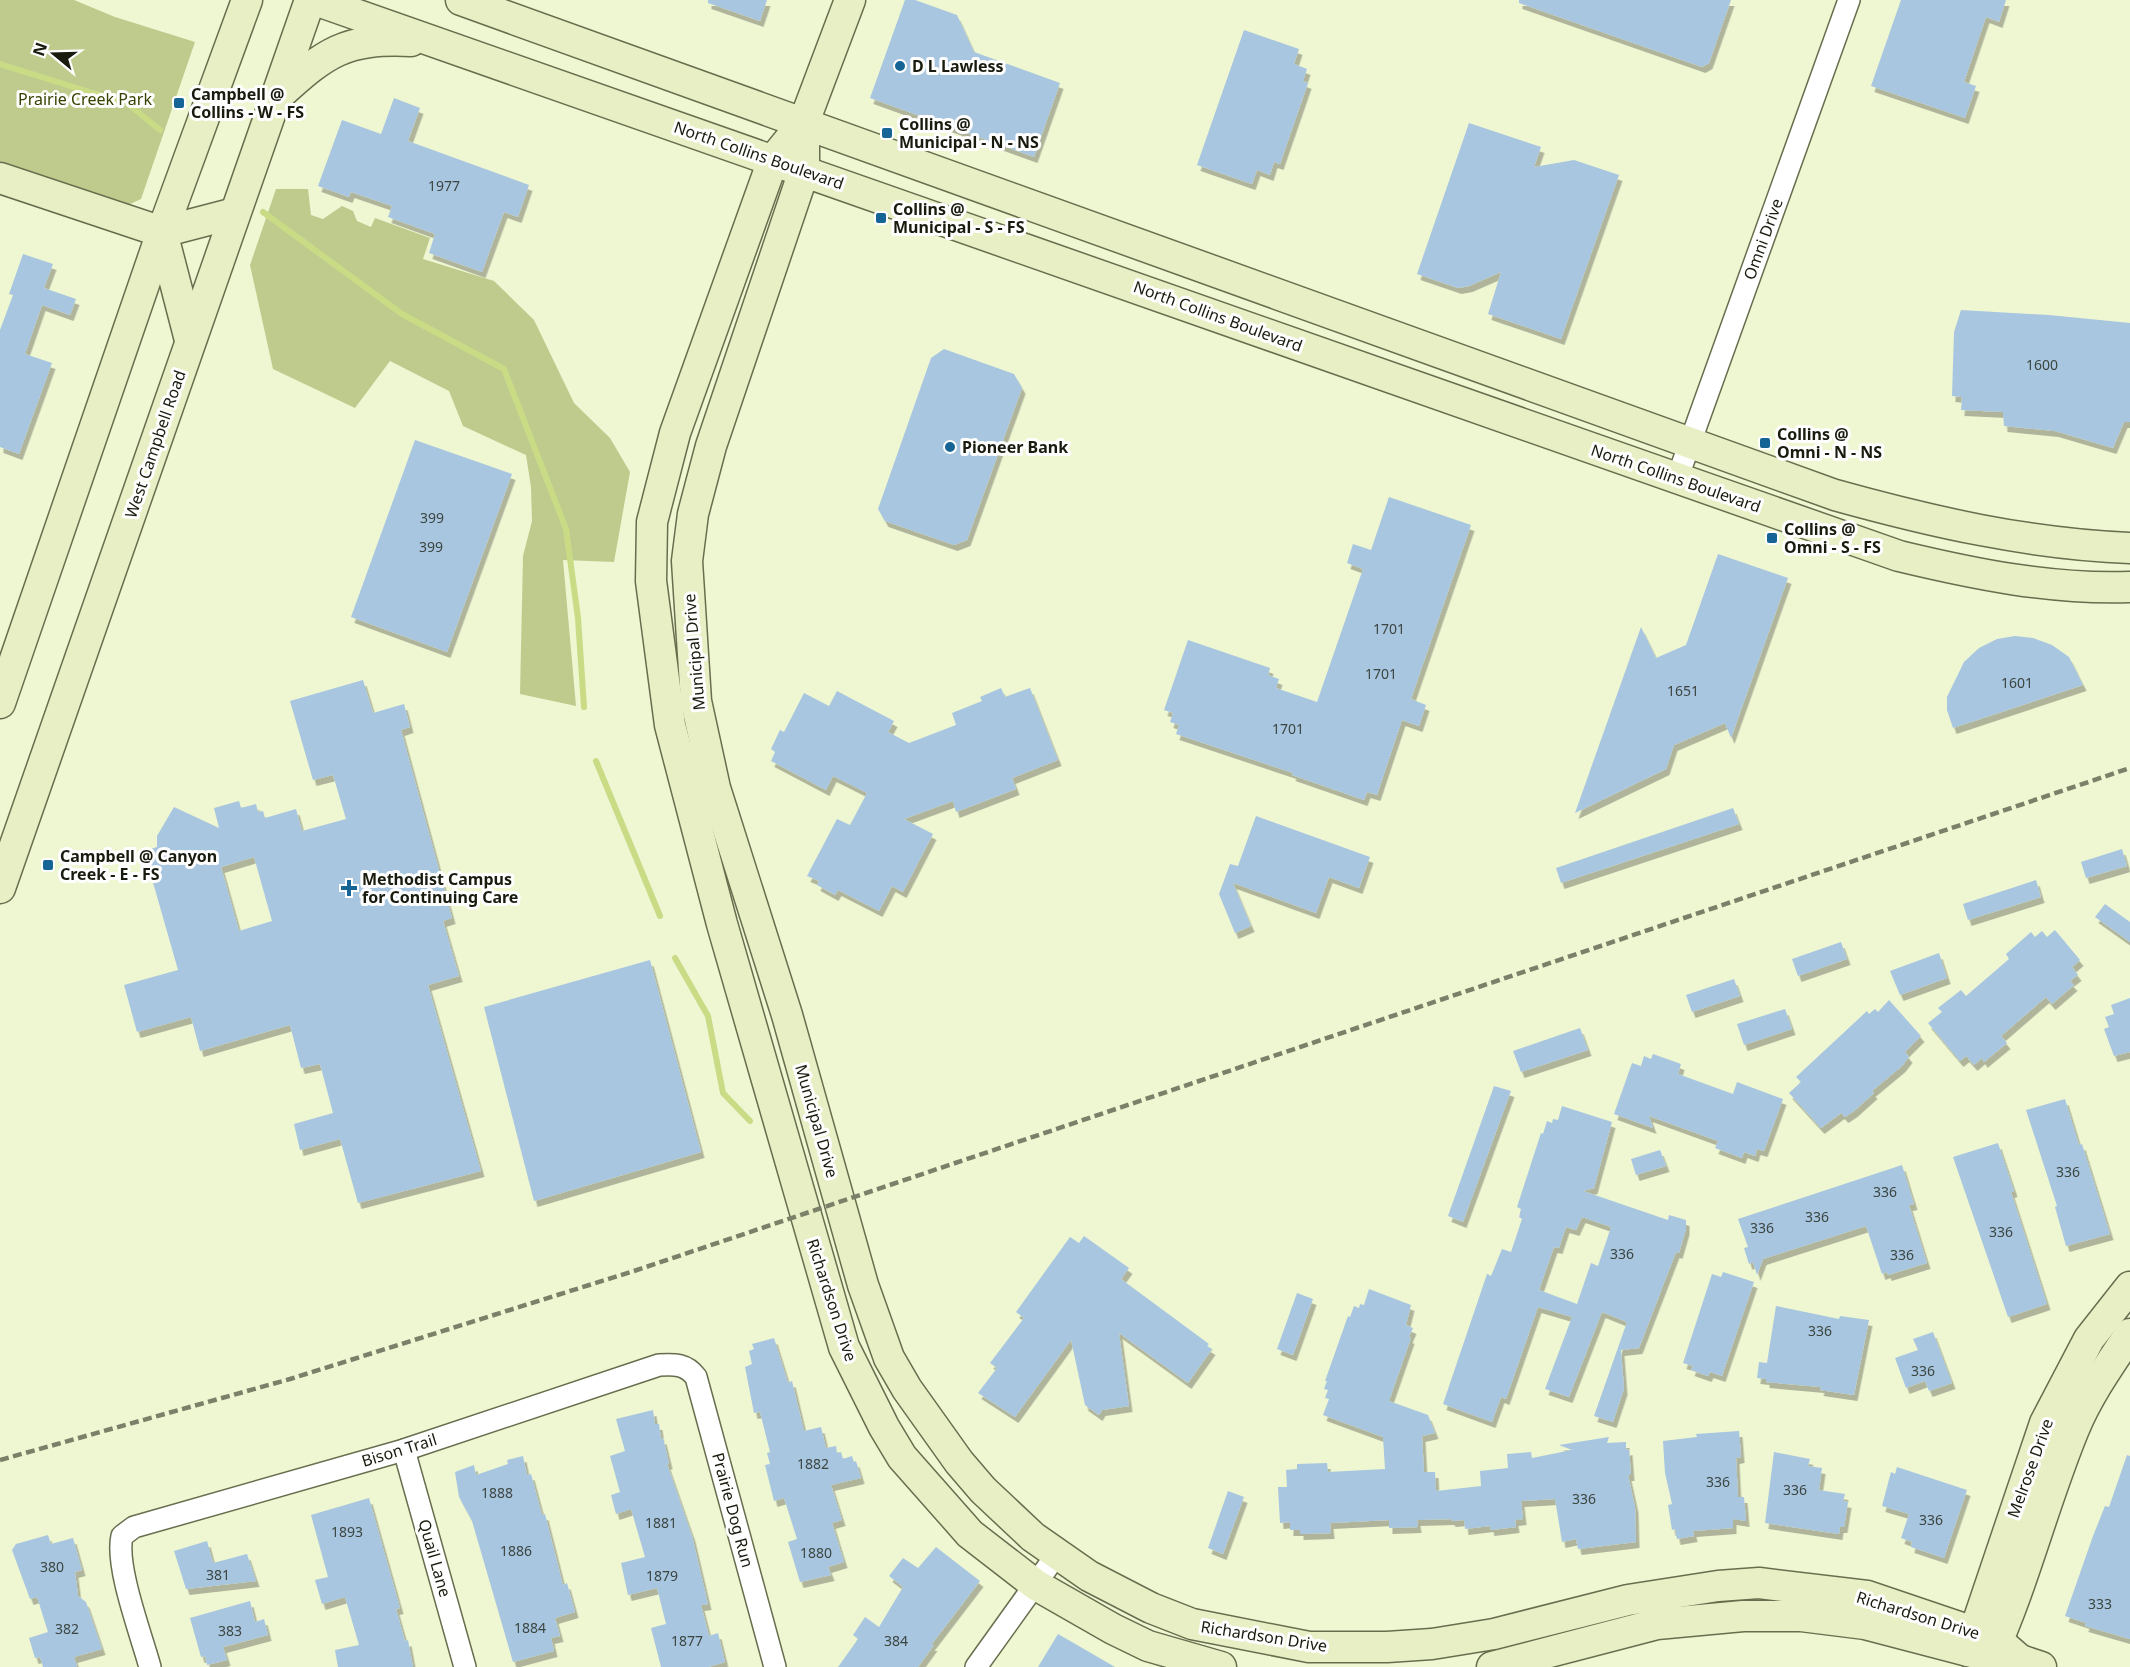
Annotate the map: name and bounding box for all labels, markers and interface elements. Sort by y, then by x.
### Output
north arrow [24,24,84,84]
text: N [27,39,52,59]
place label: D L Lawless [912,55,1004,77]
marker: D L Lawless [893,59,907,73]
place label: Campbell @ Collins - W - FS [191,83,304,123]
park label: Prairie Creek Park [18,88,152,110]
marker: Campbell @ Collins - W - FS [172,96,186,110]
place label: Collins @ Municipal - N - NS [899,113,1039,153]
street label: North Collins Boulevard [671,116,847,194]
marker: Collins @ Municipal - N - NS [880,126,894,140]
house number: 1977 [428,176,460,195]
street label: Omni Drive [1738,195,1788,283]
place label: Collins @ Municipal - S - FS [893,198,1025,238]
marker: Collins @ Municipal - S - FS [874,211,888,225]
street label: North Collins Boulevard [1131,275,1305,357]
house number: 1600 [2026,355,2058,374]
street label: West Campbell Road [119,367,191,521]
place label: Collins @ Omni - N - NS [1777,423,1882,463]
place label: Pioneer Bank [962,436,1068,458]
marker: Collins @ Omni - N - NS [1758,436,1772,450]
street label: North Collins Boulevard [1588,439,1764,517]
marker: Pioneer Bank [943,440,957,454]
house number: 399 [420,508,444,527]
place label: Collins @ Omni - S - FS [1784,518,1881,558]
marker: Collins @ Omni - S - FS [1765,531,1779,545]
house number: 399 [419,537,443,556]
street label: Municipal Drive [678,593,710,711]
house number: 1701 [1373,619,1405,638]
house number: 1701 [1365,664,1397,683]
house number: 1601 [2001,673,2033,692]
house number: 1651 [1667,681,1699,700]
house number: 1701 [1272,719,1304,738]
place label: Campbell @ Canyon Creek - E - FS [60,845,217,885]
marker: Campbell @ Canyon Creek - E - FS [41,858,55,872]
place label: Methodist Campus for Continuing Care [362,868,518,908]
marker: Methodist Campus for Continuing Care [340,879,358,897]
street label: Municipal Drive [790,1062,844,1180]
house number: 336 [2056,1162,2080,1181]
house number: 336 [1873,1182,1897,1201]
house number: 336 [1805,1207,1829,1226]
house number: 336 [1750,1218,1774,1237]
house number: 336 [1989,1222,2013,1241]
street label: Richardson Drive [802,1236,862,1364]
house number: 336 [1610,1244,1634,1263]
house number: 336 [1890,1245,1914,1264]
house number: 336 [1808,1321,1832,1340]
house number: 336 [1911,1361,1935,1380]
street label: Melrose Drive [2002,1415,2058,1521]
street label: Bison Trail [359,1428,439,1472]
street label: Prairie Dog Run [707,1450,759,1570]
house number: 1882 [797,1454,829,1473]
house number: 336 [1706,1472,1730,1491]
house number: 336 [1783,1480,1807,1499]
house number: 1888 [481,1483,513,1502]
house number: 336 [1572,1489,1596,1508]
house number: 336 [1919,1510,1943,1529]
house number: 1881 [645,1513,677,1532]
street label: Quail Lane [413,1516,457,1600]
house number: 1893 [331,1522,363,1541]
house number: 1886 [500,1541,532,1560]
house number: 1880 [800,1543,832,1562]
house number: 380 [40,1557,64,1576]
house number: 381 [206,1565,230,1584]
house number: 1879 [646,1566,678,1585]
street label: Richardson Drive [1854,1586,1982,1644]
house number: 333 [2088,1594,2112,1613]
street label: Richardson Drive [1199,1615,1329,1657]
house number: 1884 [514,1618,546,1637]
house number: 382 [55,1619,79,1638]
house number: 383 [218,1621,242,1640]
house number: 1877 [671,1631,703,1650]
house number: 384 [884,1631,908,1650]

